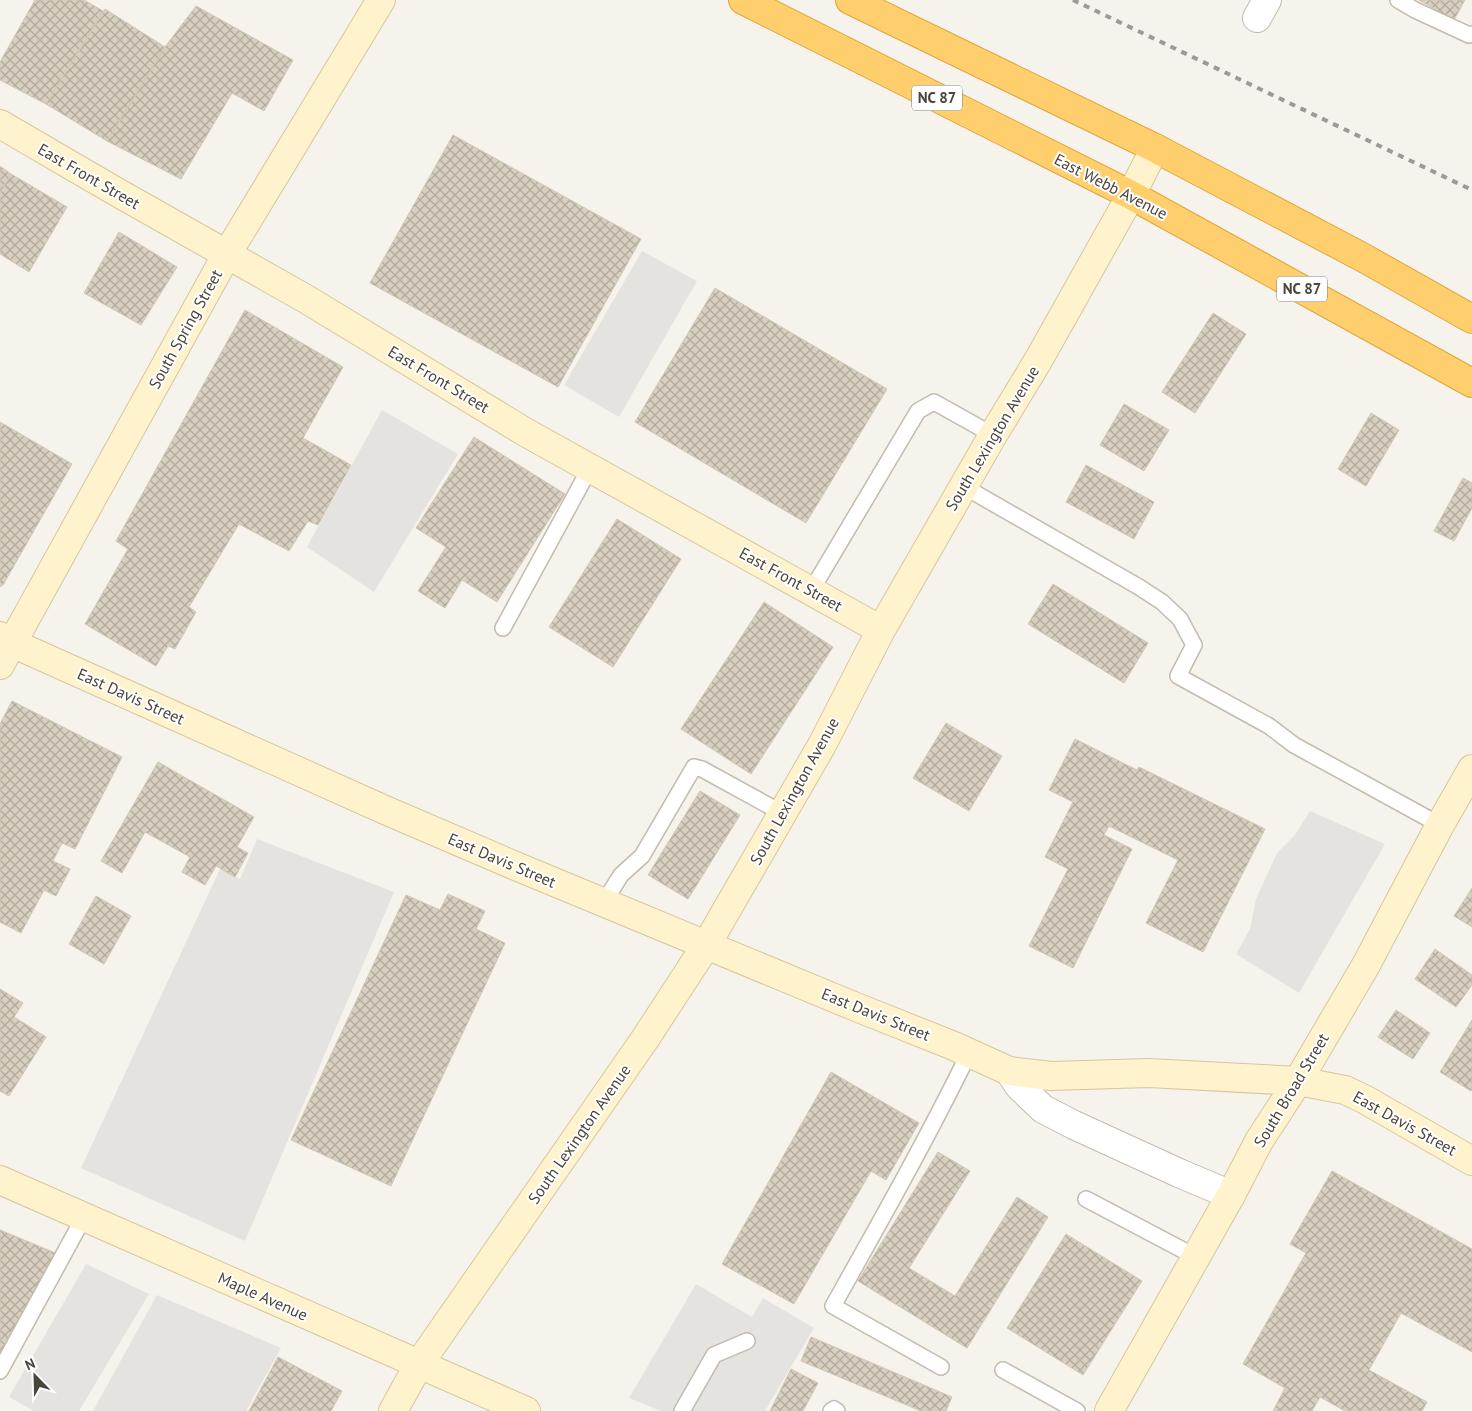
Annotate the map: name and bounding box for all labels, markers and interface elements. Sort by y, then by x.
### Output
road number: NC 87 [912,86,962,110]
street label: East Front Street [34,139,144,214]
street label: East Webb Avenue [1051,149,1171,223]
street label: South Spring Street [144,265,226,392]
road number: NC 87 [1277,276,1327,302]
street label: East Front Street [385,341,494,417]
street label: South Lexington Avenue [941,362,1043,514]
street label: East Front Street [736,542,846,616]
street label: East Davis Street [74,663,188,729]
street label: South Lexington Avenue [745,714,843,868]
street label: East Davis Street [445,828,559,892]
street label: East Davis Street [819,983,934,1045]
street label: South Broad Street [1249,1029,1333,1151]
street label: South Lexington Avenue [523,1061,635,1207]
street label: East Davis Street [1350,1086,1461,1160]
street label: Maple Avenue [215,1267,311,1325]
north arrow [10,1351,60,1401]
text: N [22,1354,38,1374]

